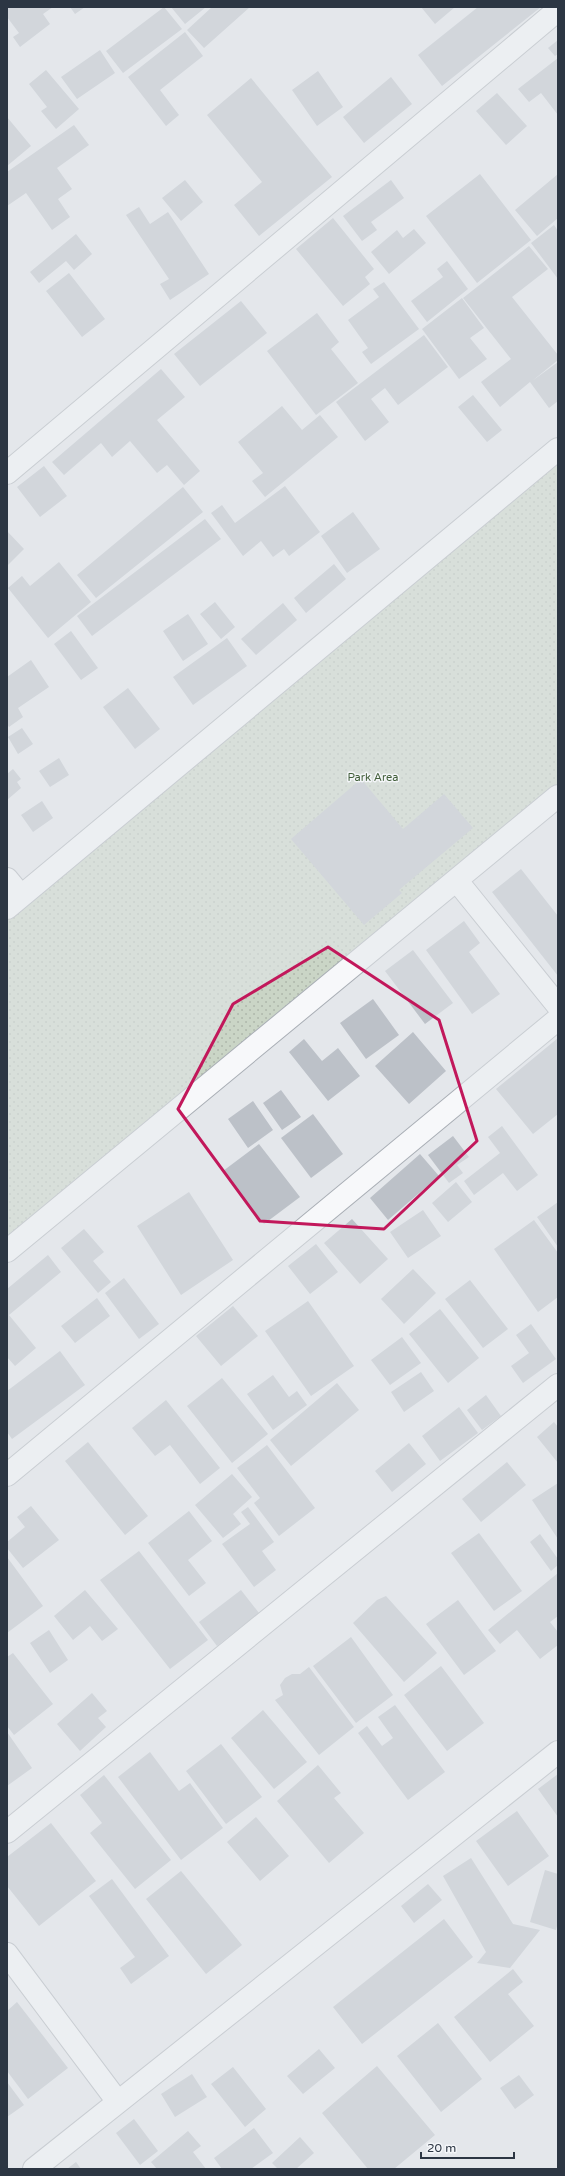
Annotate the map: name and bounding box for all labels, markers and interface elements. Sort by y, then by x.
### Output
park label: Park Area [348,771,398,784]
scale bar [421,2134,514,2160]
text: 20 m [427,2141,456,2155]

